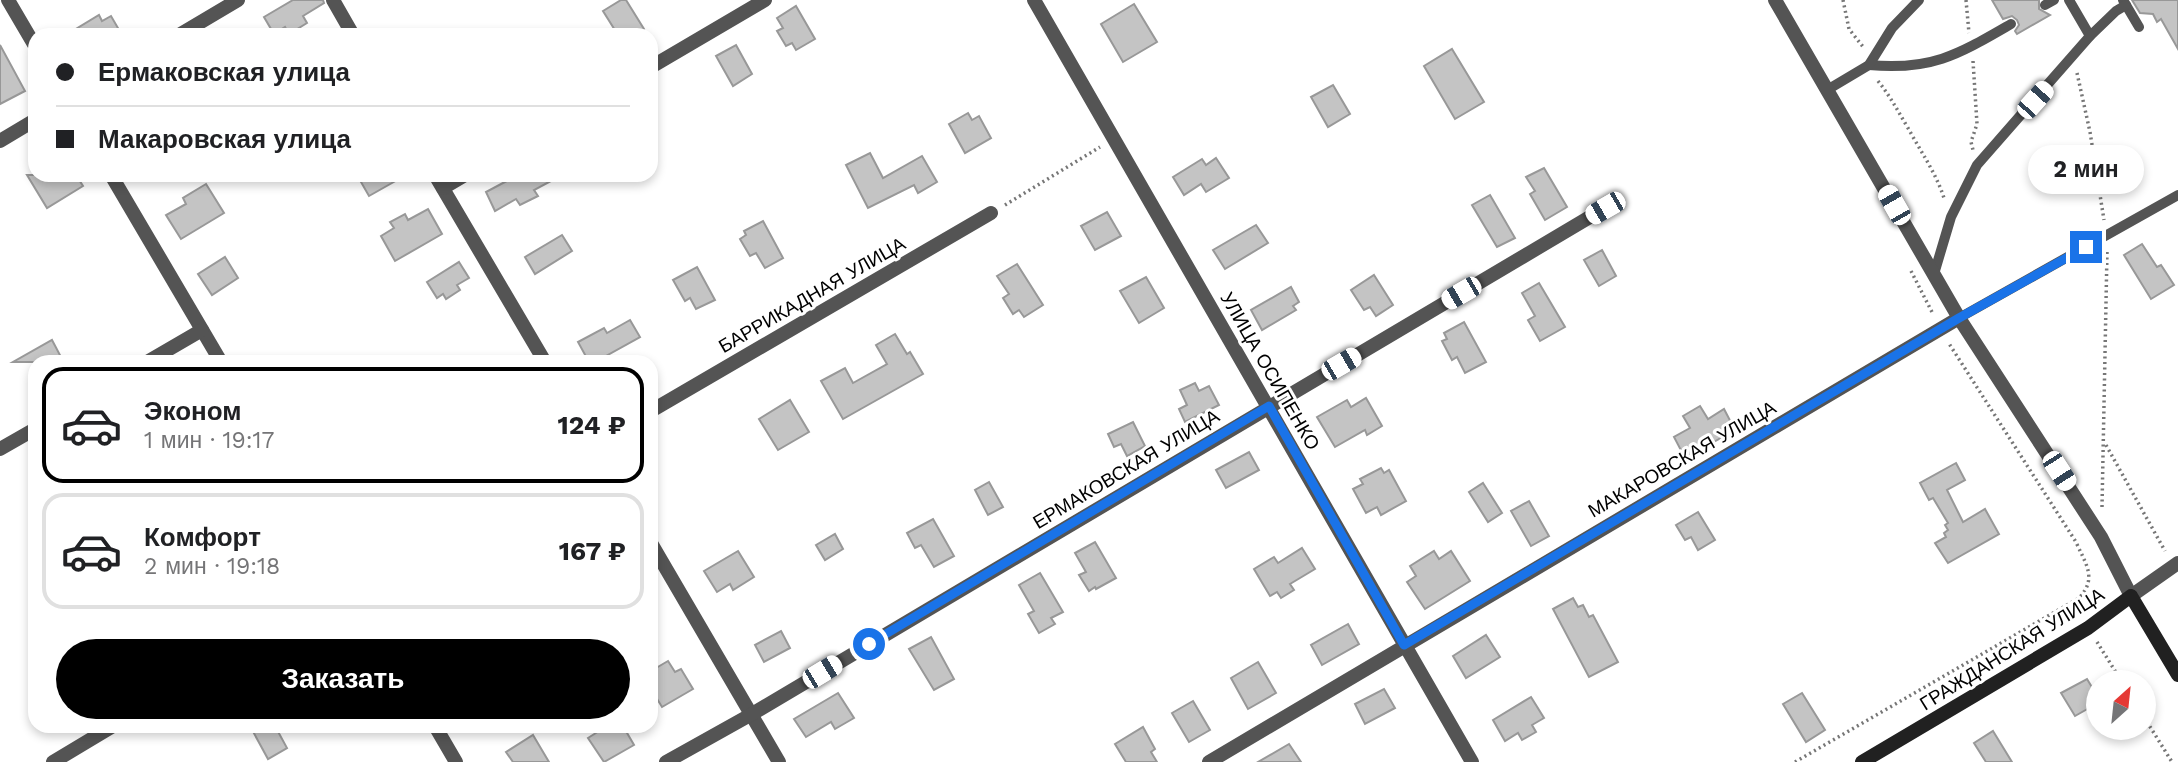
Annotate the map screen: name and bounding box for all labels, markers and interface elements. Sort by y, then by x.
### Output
text: Ермаковская улица [98,57,350,87]
car [2014,77,2057,123]
text: Макаровская улица [98,124,351,154]
callout: 2 мин [2028,146,2144,194]
text: 2 мин [2053,156,2119,183]
car [1875,182,1914,228]
car [1582,188,1629,228]
route end [2070,231,2102,263]
street label: БАРРИКАДНАЯ УЛИЦА [715,232,910,358]
car [1438,273,1485,313]
street label: УЛИЦА ОСИПЕНКО [1215,288,1325,454]
car [1318,344,1365,384]
icon: car [60,394,123,457]
text: Эконом [144,396,242,426]
street label: МАКАРОВСКАЯ УЛИЦА [1584,396,1780,522]
street label: ЕРМАКОВСКАЯ УЛИЦА [1029,404,1224,534]
text: 124 ₽ [557,410,626,440]
text: 1 мин · 19:17 [144,427,274,454]
car [2039,448,2080,494]
icon: car [60,520,123,583]
text: Комфорт [144,522,261,552]
text: 167 ₽ [559,536,626,566]
text: 2 мин · 19:18 [144,553,280,580]
street label: ГРАЖДАНСКАЯ УЛИЦА [1916,583,2109,715]
route start [853,628,885,660]
button: Заказать [56,639,630,719]
car [799,652,846,692]
north arrow [2086,670,2156,740]
map controls [2086,670,2156,740]

